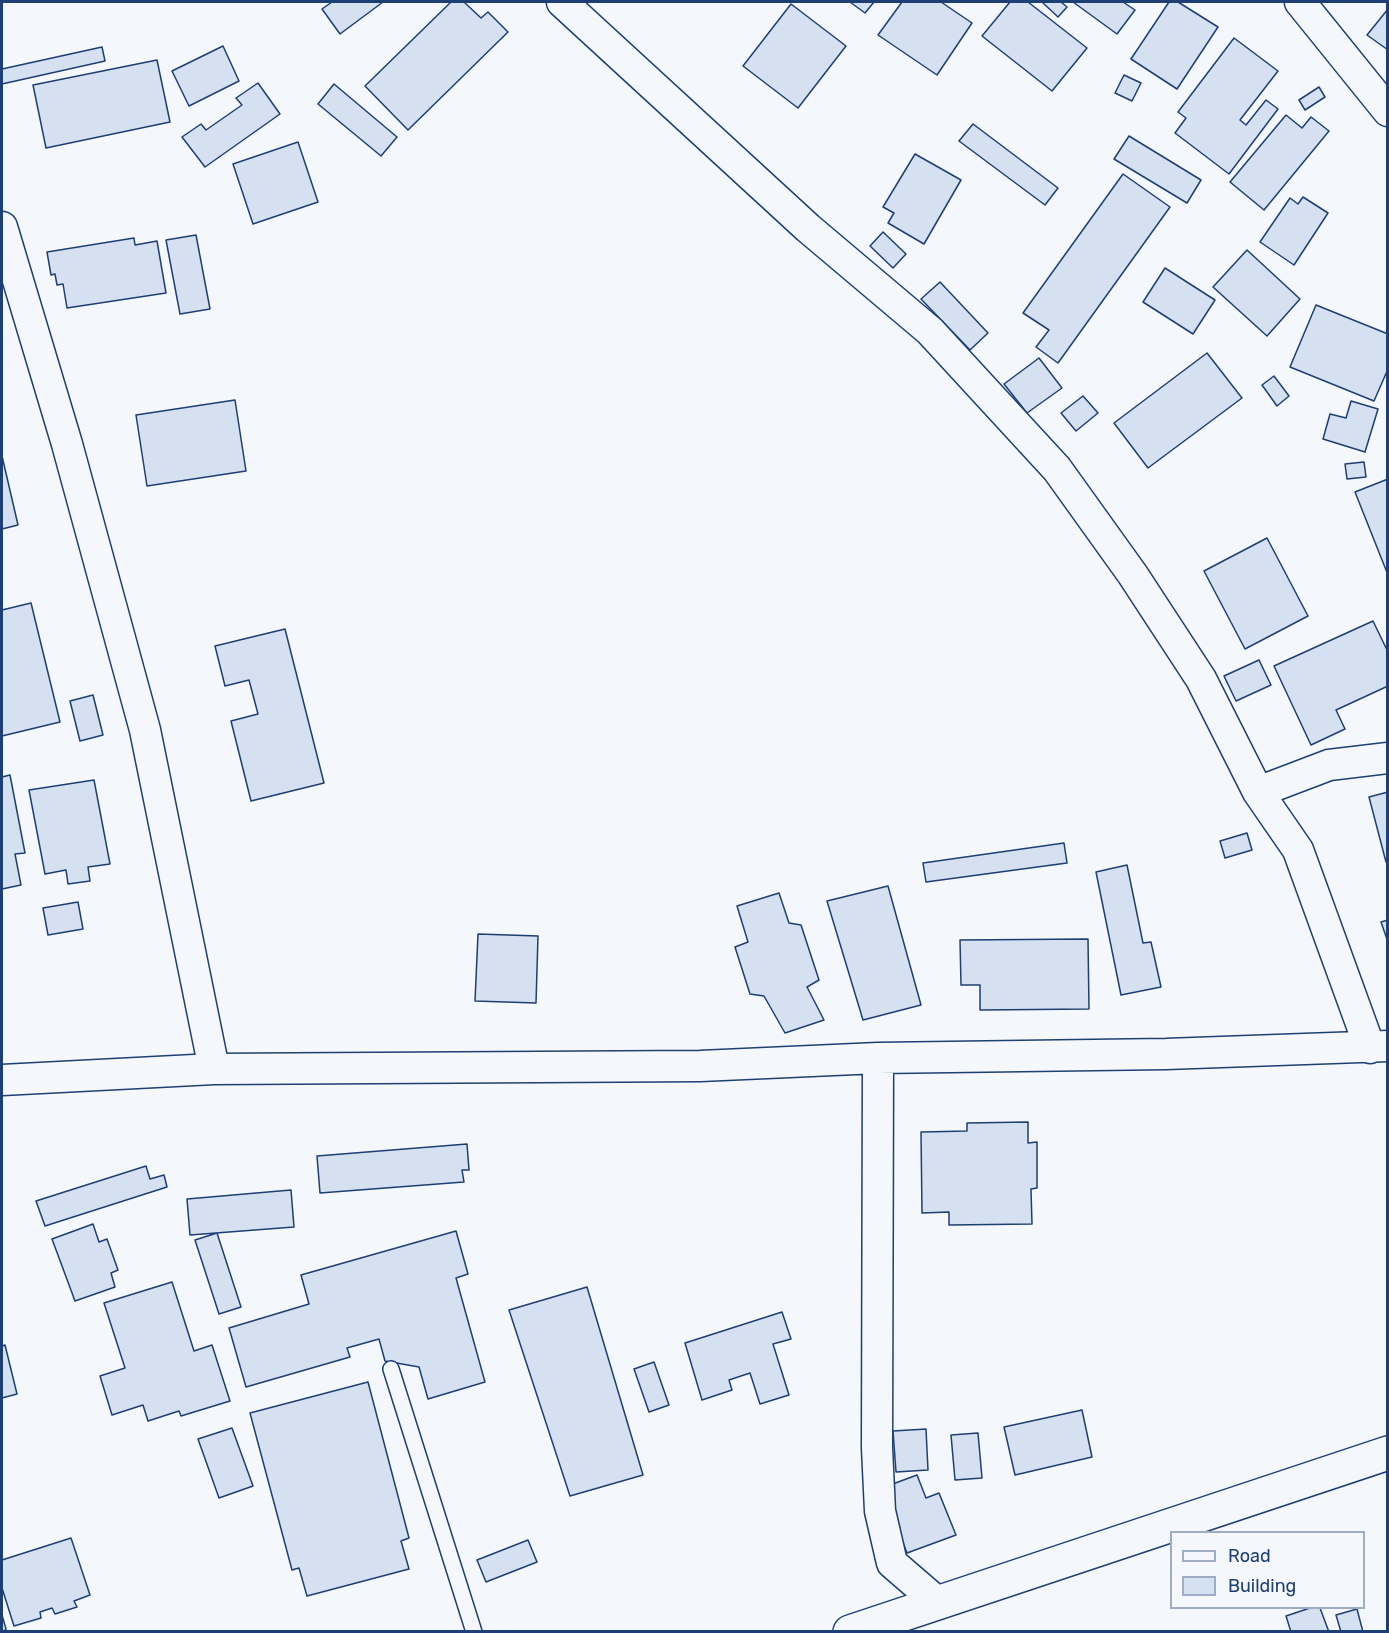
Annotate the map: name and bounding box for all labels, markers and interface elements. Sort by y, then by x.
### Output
legend [1170,1531,1365,1609]
text: Road [1228,1545,1271,1567]
text: Building [1228,1575,1296,1597]

